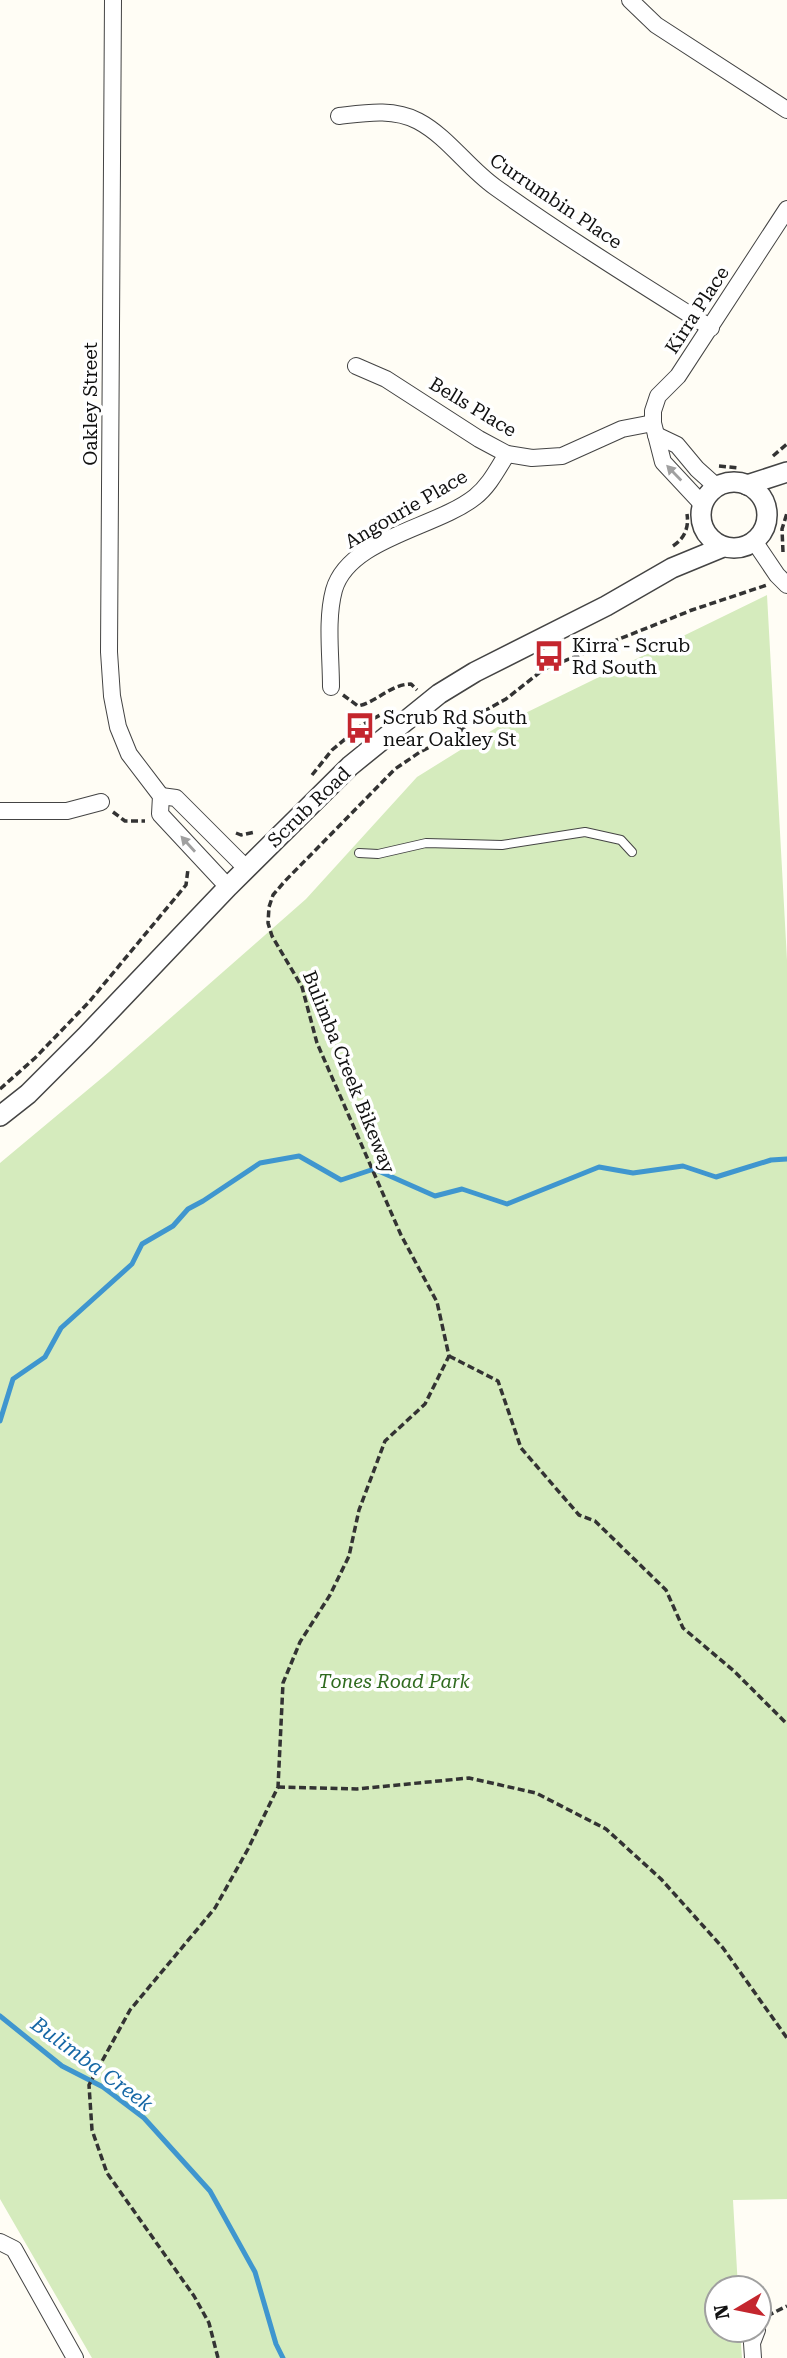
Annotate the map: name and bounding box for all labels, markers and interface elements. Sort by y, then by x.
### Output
street label: Currumbin Place [485,148,627,254]
street label: Kirra Place [660,262,734,358]
street label: Oakley Street [79,342,102,466]
street label: Bells Place [425,372,521,442]
street label: Angourie Place [341,465,471,553]
one-way arrow [666,465,682,482]
place label: Kirra - Scrub Rd South [572,634,690,679]
bus stop icon: Kirra - Scrub Rd South [532,639,566,673]
place label: Scrub Rd South near Oakley St [383,706,527,751]
bus stop icon: Scrub Rd South near Oakley St [343,711,377,745]
street label: Scrub Road [263,762,355,852]
one-way arrow [180,836,196,853]
street label: Bulimba Creek Bikeway [298,967,400,1177]
park label: Tones Road Park [318,1670,471,1693]
water label: Bulimba Creek [26,2011,158,2116]
north arrow [703,2274,773,2344]
text: N [709,2302,734,2321]

